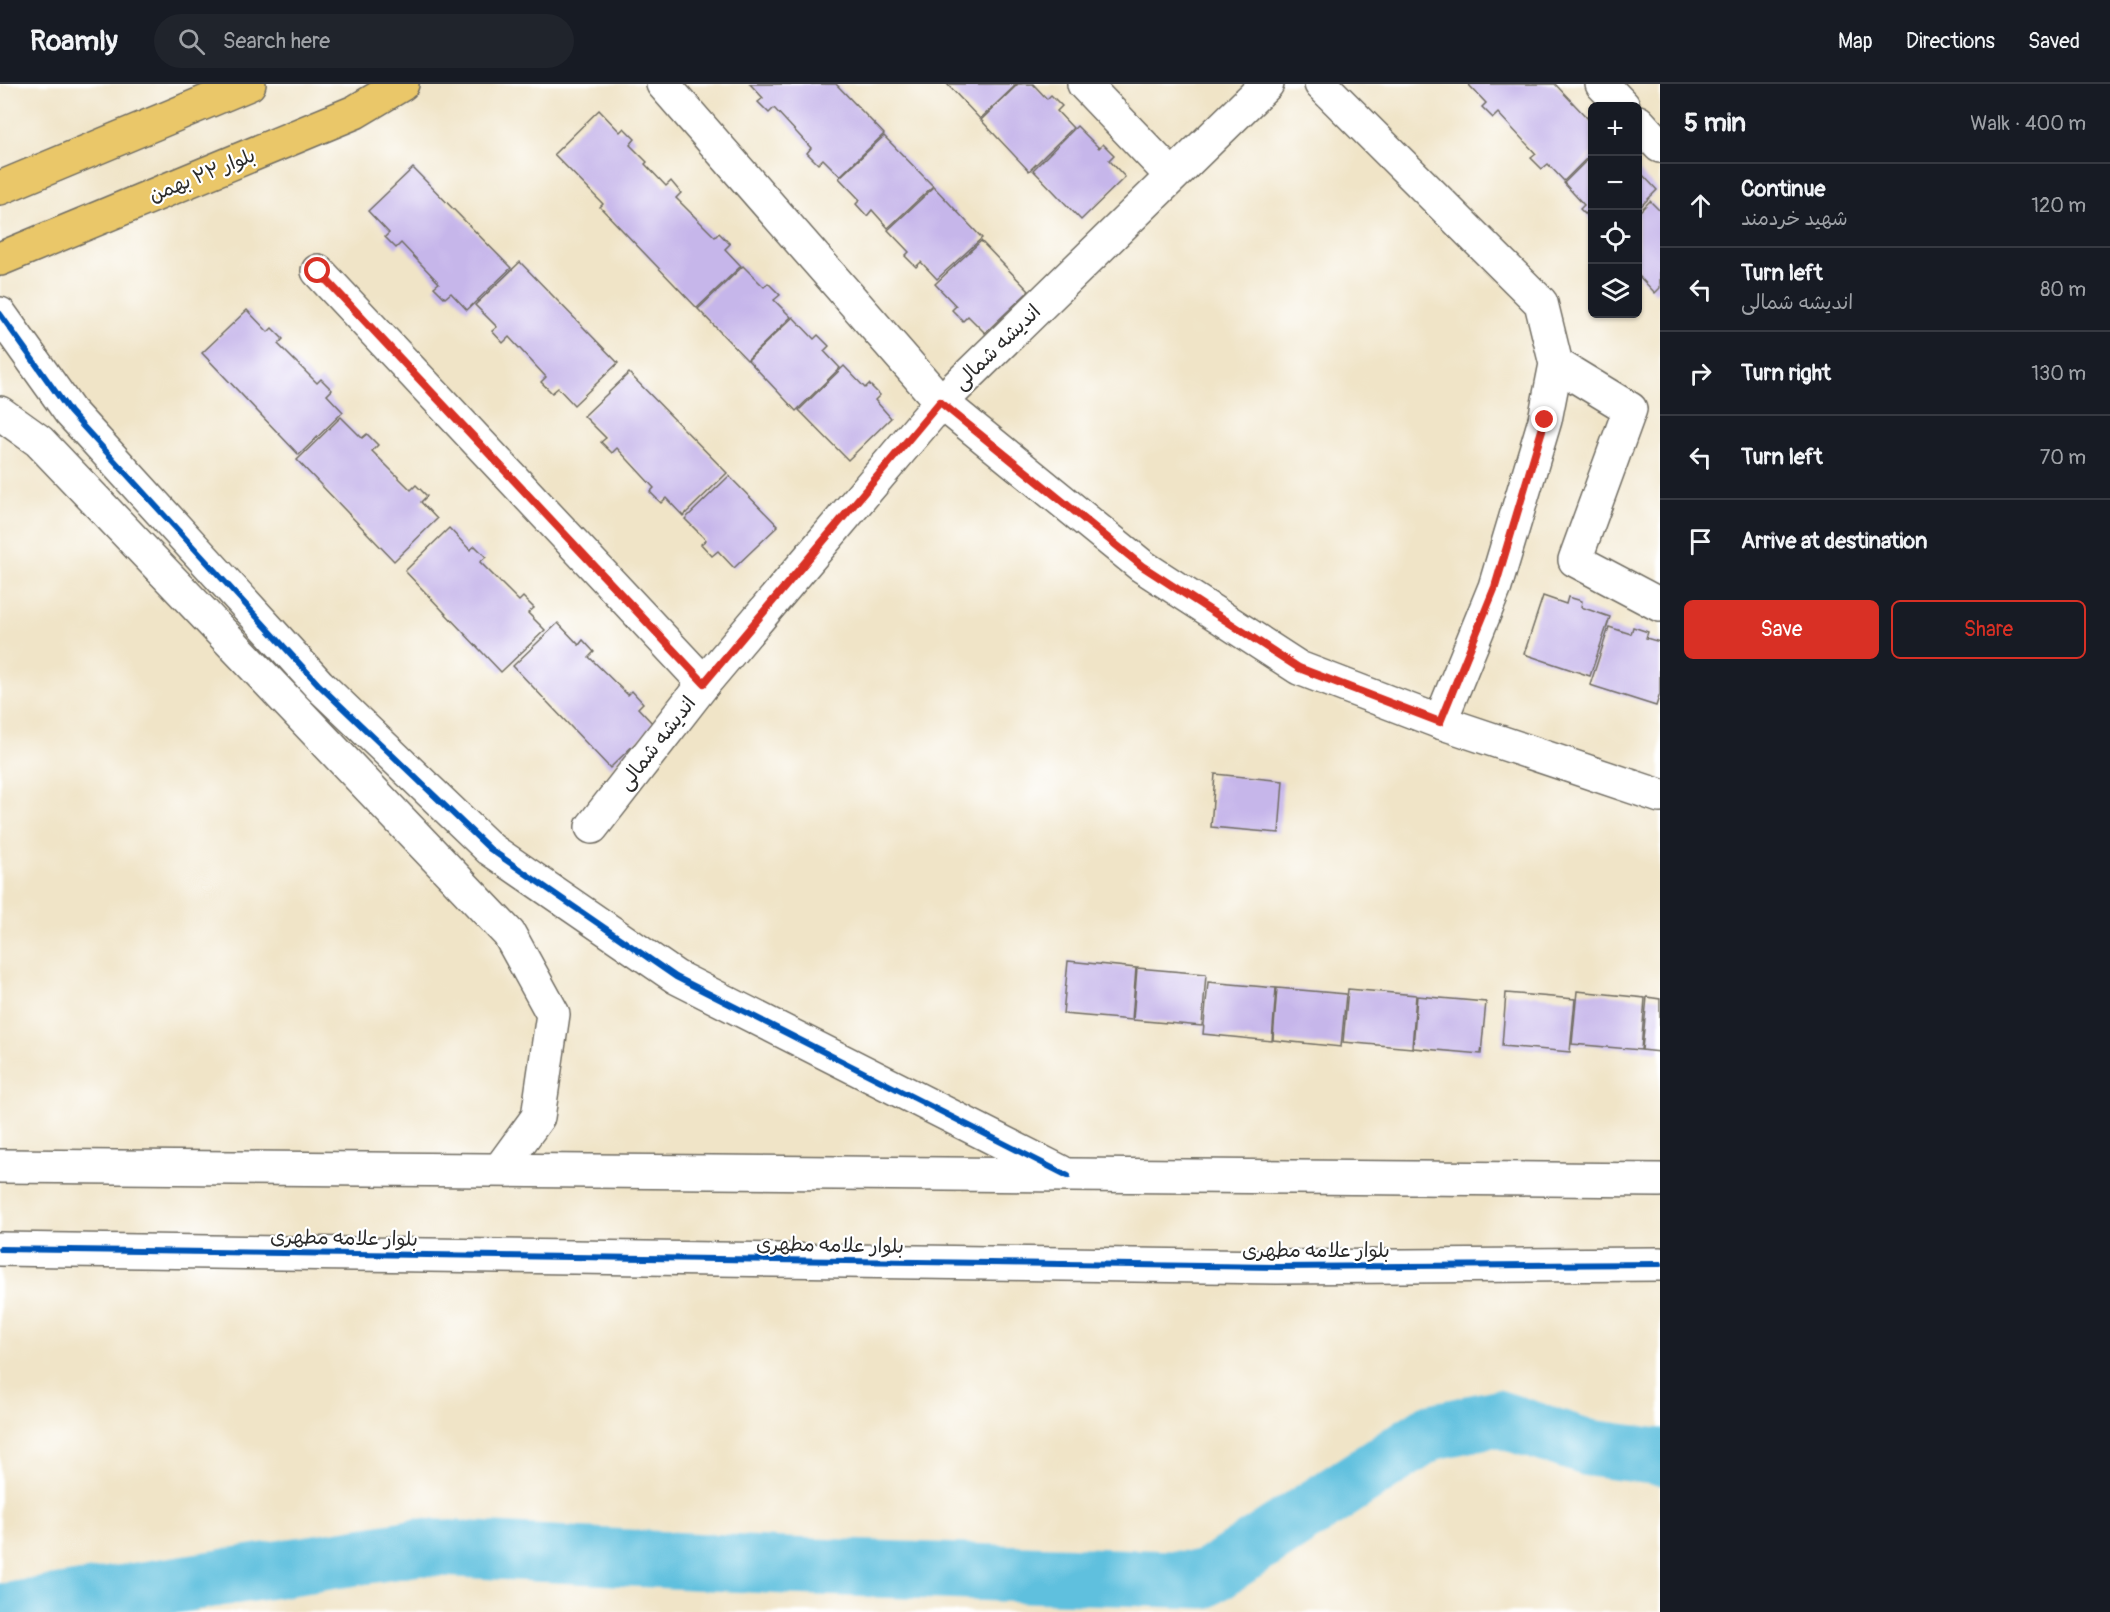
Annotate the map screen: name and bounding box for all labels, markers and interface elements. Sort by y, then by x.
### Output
search box [154,14,574,68]
text: Roamly [30,24,118,59]
icon: search [175,25,208,58]
text: Search here [223,27,330,55]
text: Map [1838,28,1873,55]
text: Directions [1906,28,1995,55]
text: Saved [2028,28,2080,55]
map controls [1588,102,1642,318]
button: + [1588,102,1642,156]
text: 5 min [1684,107,1746,139]
text: Walk · 400 m [1970,111,2086,136]
street label: بلوار ۲۲ بهمن [145,142,259,208]
button: − [1588,156,1642,210]
text: Continue [1741,175,1825,203]
icon: ahead [1684,189,1717,222]
text: 120 m [2031,193,2086,218]
text: شهید خردمند [1741,206,1848,231]
button: locate [1588,210,1642,264]
route start [304,257,330,283]
text: Turn left [1741,259,1823,287]
button: layers [1588,264,1642,318]
icon: left [1684,273,1717,306]
text: 80 m [2040,277,2086,302]
text: اندیشه شمالی [1741,290,1853,315]
street label: اندیشه شمالی [948,299,1046,395]
icon: right [1684,357,1717,390]
text: Turn right [1741,359,1831,387]
text: 130 m [2031,361,2086,386]
route end [1531,406,1557,432]
icon: left [1684,441,1717,474]
text: Turn left [1741,443,1823,471]
text: 70 m [2040,445,2086,470]
icon: arrive [1684,525,1717,558]
text: Arrive at destination [1741,527,1927,555]
button: Save [1684,600,1879,659]
button: Share [1891,600,2086,659]
street label: اندیشه شمالی [613,691,701,795]
street label: بلوار علامه مطهری [270,1224,418,1252]
street label: بلوار علامه مطهری [756,1231,904,1259]
street label: بلوار علامه مطهری [1242,1238,1390,1263]

